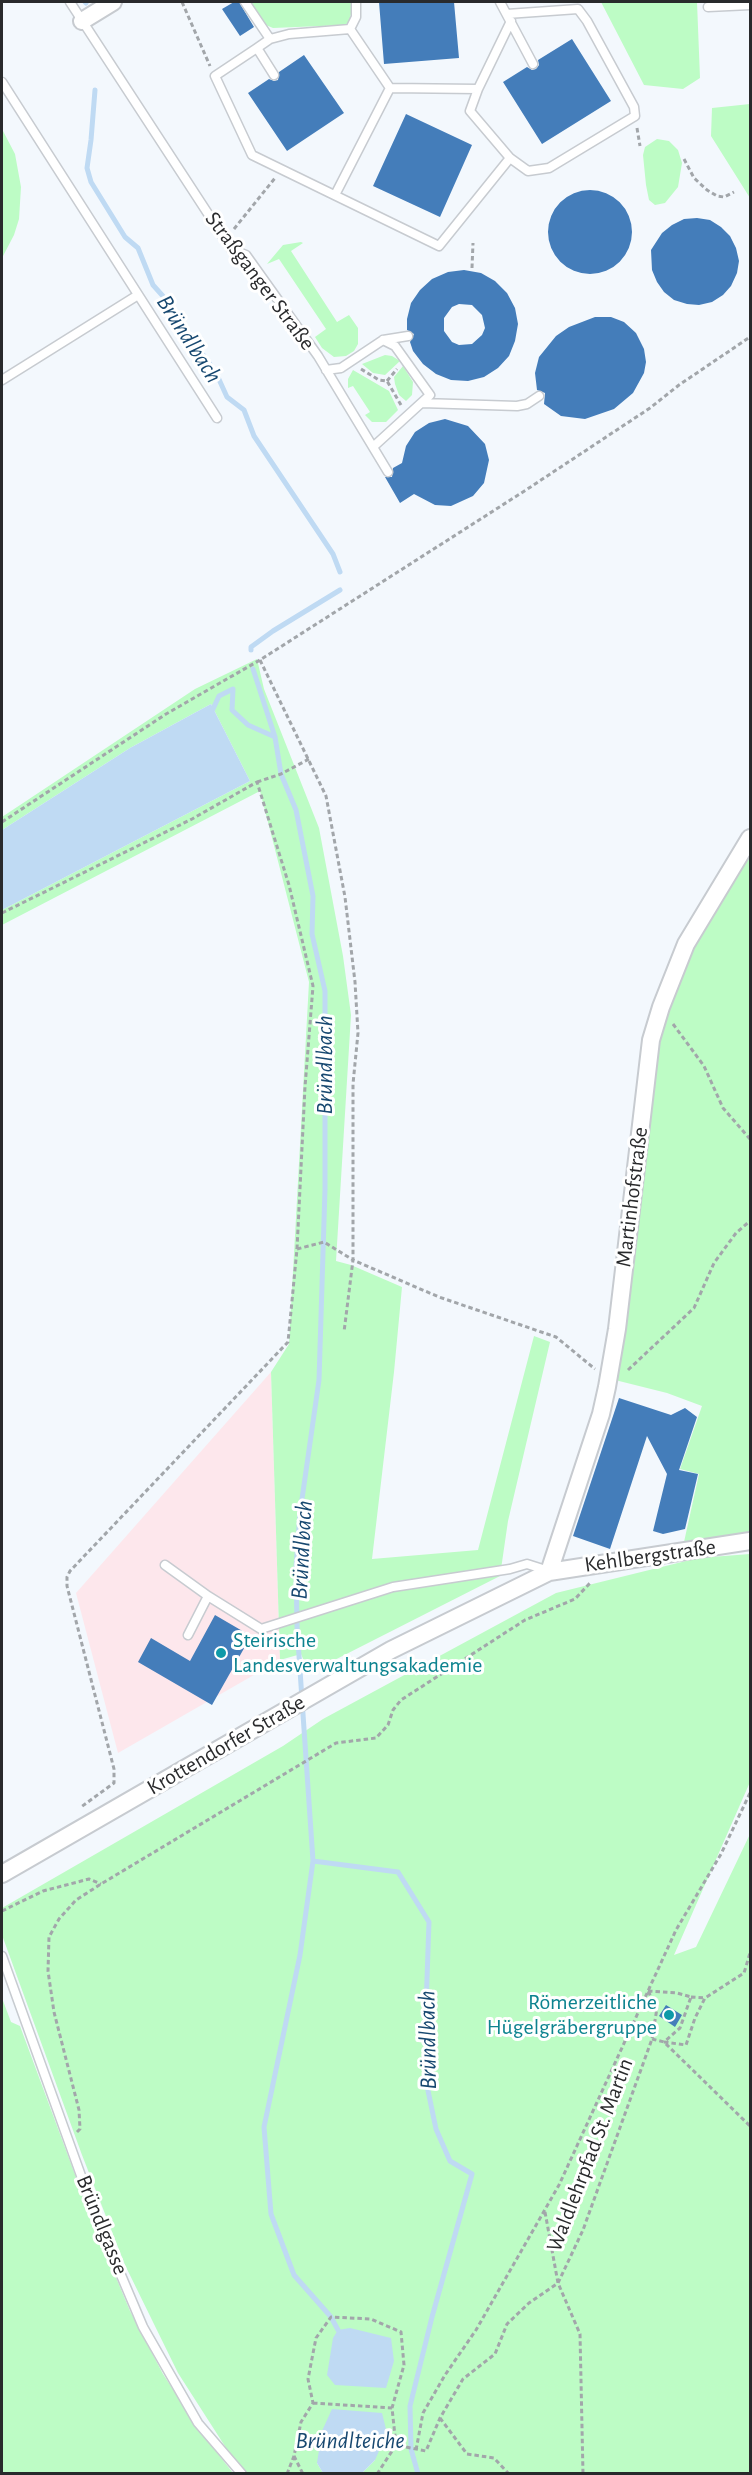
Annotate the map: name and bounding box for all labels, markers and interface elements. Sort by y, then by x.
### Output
street label: Straßganger Straße [199,206,321,356]
water label: Bründlbach [150,290,228,388]
water label: Bründlbach [311,1015,339,1115]
street label: Martinhofstraße [610,1125,654,1269]
water label: Bründlbach [285,1500,319,1600]
street label: Kehlbergstraße [583,1534,717,1578]
place label: Steirische Landesverwaltungsakademie [233,1627,482,1678]
marker: Steirische Landesverwaltungsakademie [214,1646,228,1660]
street label: Krottendorfer Straße [142,1689,310,1801]
place label: Römerzeitliche Hügelgräbergruppe [487,1989,657,2041]
water label: Bründlbach [413,1990,443,2090]
marker: Römerzeitliche Hügelgräbergruppe [662,2008,676,2022]
street label: Waldlehrpfad St. Martin [541,2055,639,2255]
street label: Bründlgasse [70,2171,134,2279]
water label: Bründlteiche [295,2427,405,2455]

